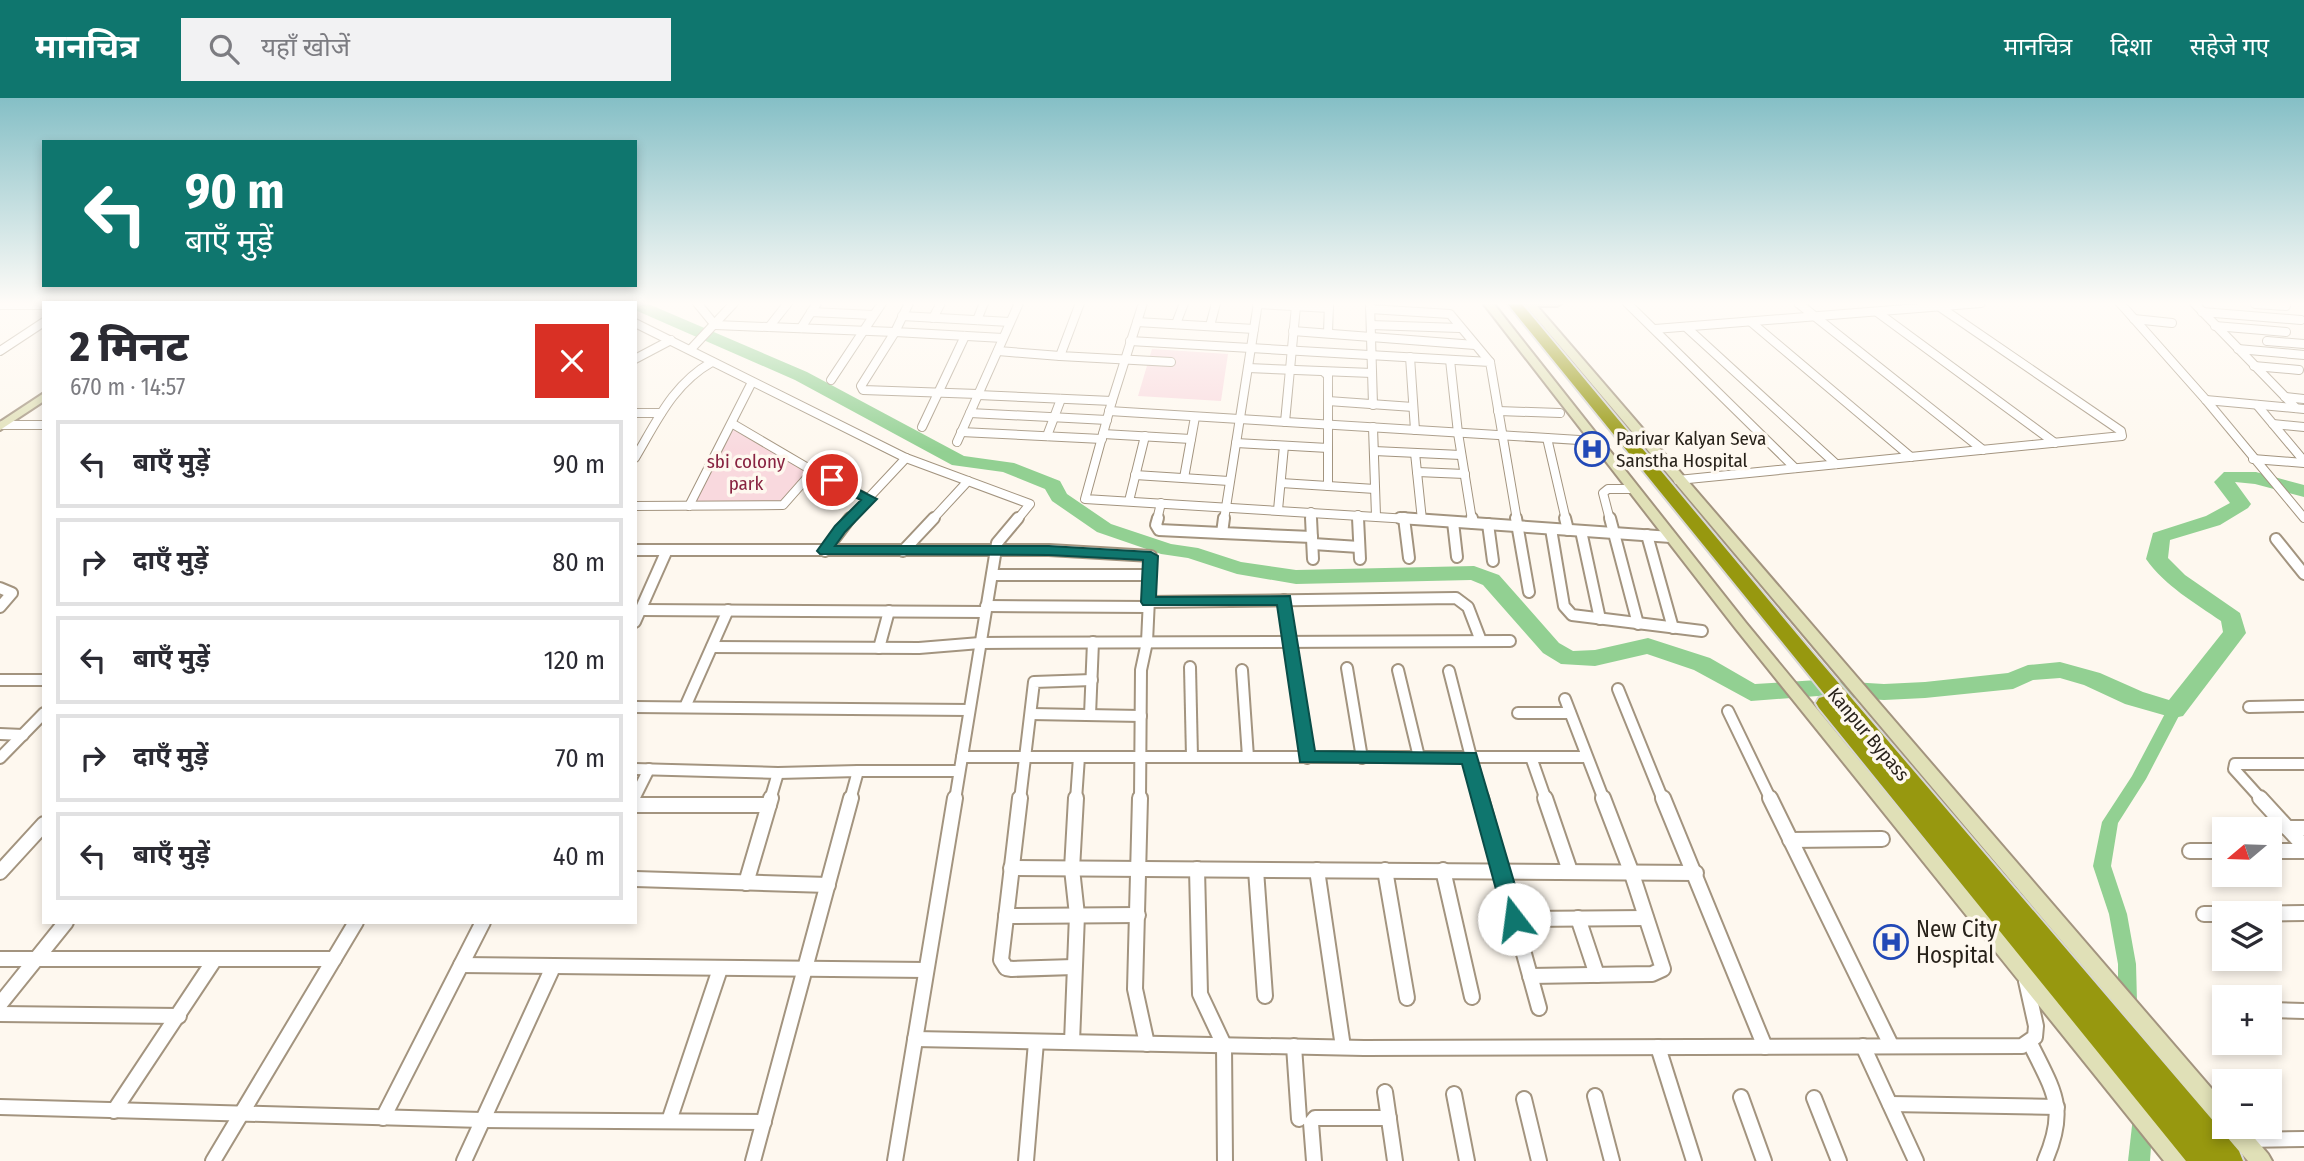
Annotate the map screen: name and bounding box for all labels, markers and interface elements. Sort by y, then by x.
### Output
search box [181,18,671,81]
text: मानचित्र [35,27,139,67]
icon: search [205,30,243,68]
text: यहाँ खोजें [261,32,350,63]
text: मानचित्र [2004,33,2072,61]
text: दिशा [2110,33,2152,61]
text: सहेजे गए [2190,33,2269,61]
text: 90 m [185,162,285,221]
icon: left [70,168,161,259]
text: बाएँ मुड़ें [185,222,273,260]
text: 2 मिनट [70,322,189,372]
button: close [535,324,609,398]
text: 670 m · 14:57 [70,373,185,401]
place label: Parivar Kalyan Seva Sanstha Hospital [1616,427,1766,472]
hospital icon: Parivar Kalyan Seva Sanstha Hospital [1573,430,1611,468]
icon: left [74,445,112,483]
text: बाएँ मुड़ें [133,447,210,478]
text: 90 m [553,449,605,480]
park label: sbi colony park [707,450,786,495]
pin [802,450,862,510]
icon: arrive [813,461,851,499]
icon: right [74,543,112,581]
text: दाएँ मुड़ें [133,545,208,576]
text: 80 m [552,547,605,578]
icon: left [74,641,112,679]
text: बाएँ मुड़ें [133,643,210,674]
text: 120 m [544,645,605,676]
street label: Kanpur Bypass [1823,683,1914,786]
icon: right [74,739,112,777]
text: दाएँ मुड़ें [133,741,208,772]
text: 70 m [555,743,605,774]
north arrow [2212,817,2282,887]
map controls [2212,817,2282,1139]
icon: left [74,837,112,875]
text: बाएँ मुड़ें [133,839,210,870]
text: 40 m [553,841,605,872]
position arrow [1477,882,1551,956]
button: layers [2212,901,2282,971]
place label: New City Hospital [1916,915,1998,969]
hospital icon: New City Hospital [1872,923,1910,961]
button: + [2212,985,2282,1055]
button: − [2212,1069,2282,1139]

